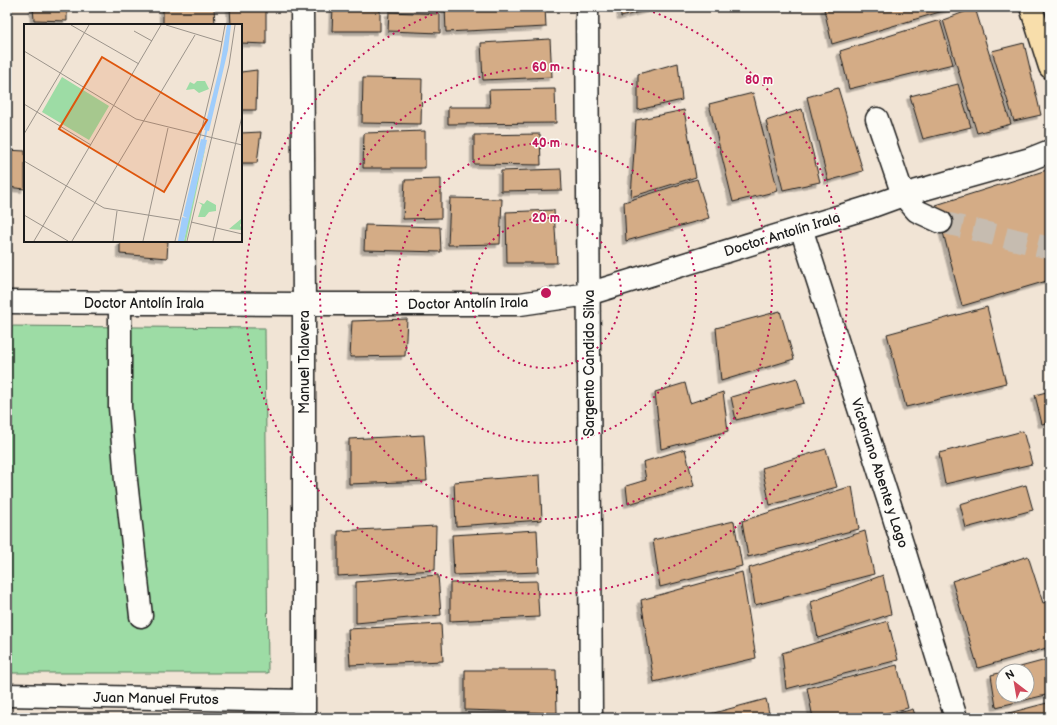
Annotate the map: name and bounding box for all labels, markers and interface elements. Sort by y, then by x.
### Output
inset map [24,24,242,242]
text: 60 m [532,60,560,75]
text: 80 m [745,73,773,88]
text: 40 m [532,136,560,151]
street label: Doctor Antolín Irala [722,209,842,260]
text: 20 m [532,211,560,226]
centre of rings [539,286,553,300]
street label: Sargento Candido Silva [581,289,598,437]
street label: Doctor Antolín Irala [408,294,528,313]
street label: Doctor Antolín Irala [84,295,204,312]
street label: Manuel Talavera [296,310,313,414]
street label: Victoriano Abente y Lago [847,396,912,550]
north arrow [995,663,1035,703]
text: N [1003,667,1017,683]
street label: Juan Manuel Frutos [93,689,219,708]

